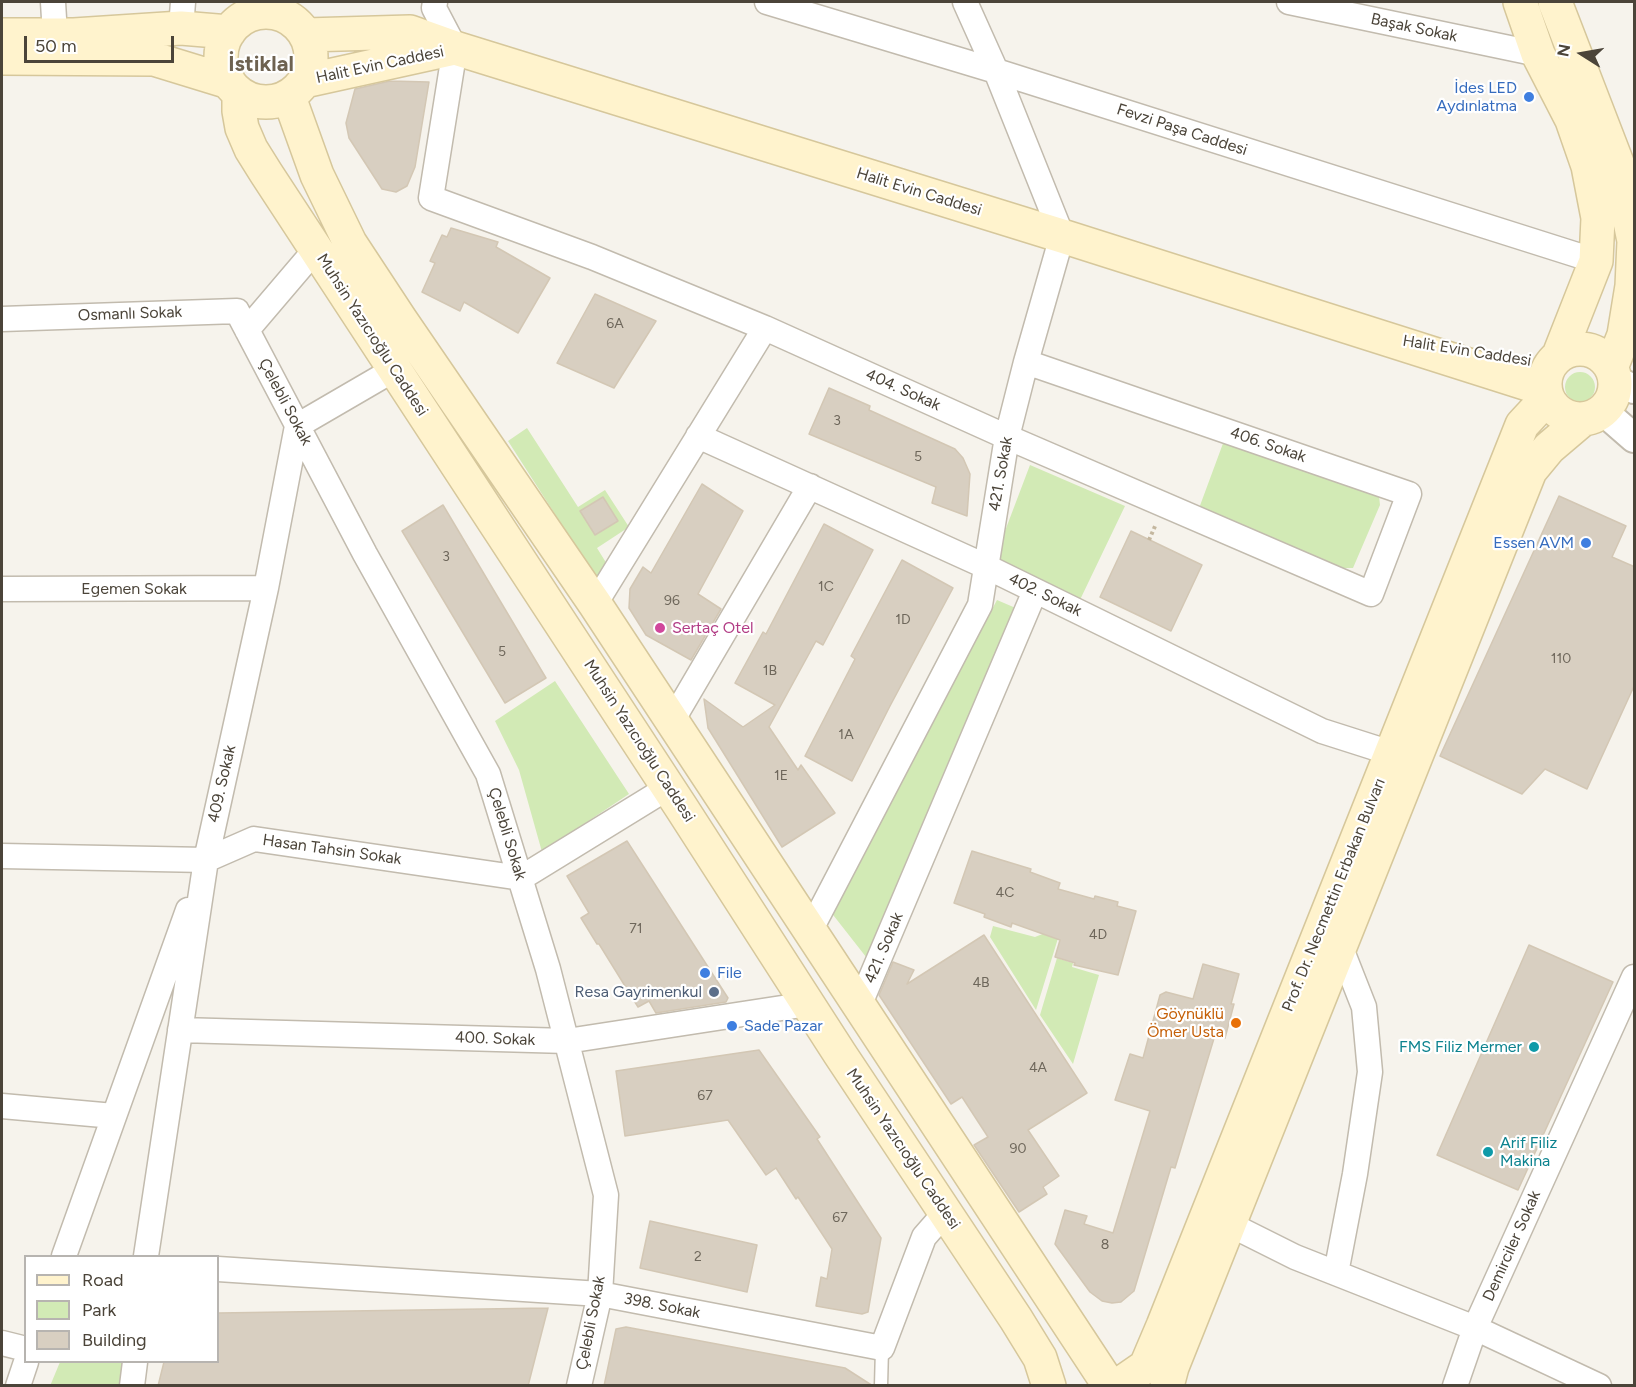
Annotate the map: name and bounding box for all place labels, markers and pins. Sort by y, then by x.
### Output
place label: İdes LED Aydınlatma [1437,78,1517,116]
marker: İdes LED Aydınlatma [1522,90,1536,104]
place label: Essen AVM [1493,533,1574,553]
marker: Essen AVM [1579,536,1593,550]
place label: Sertaç Otel [672,618,753,638]
marker: Sertaç Otel [653,621,667,635]
place label: File [717,963,742,983]
marker: File [698,966,712,980]
place label: Resa Gayrimenkul [574,982,702,1002]
marker: Resa Gayrimenkul [707,985,721,999]
place label: Göynüklü Ömer Usta [1147,1004,1224,1042]
place label: Sade Pazar [744,1016,823,1036]
marker: Göynüklü Ömer Usta [1229,1016,1243,1030]
marker: Sade Pazar [725,1019,739,1033]
place label: FMS Filiz Mermer [1399,1037,1522,1057]
marker: FMS Filiz Mermer [1527,1040,1541,1054]
place label: Arif Filiz Makina [1500,1133,1557,1171]
marker: Arif Filiz Makina [1481,1145,1495,1159]

